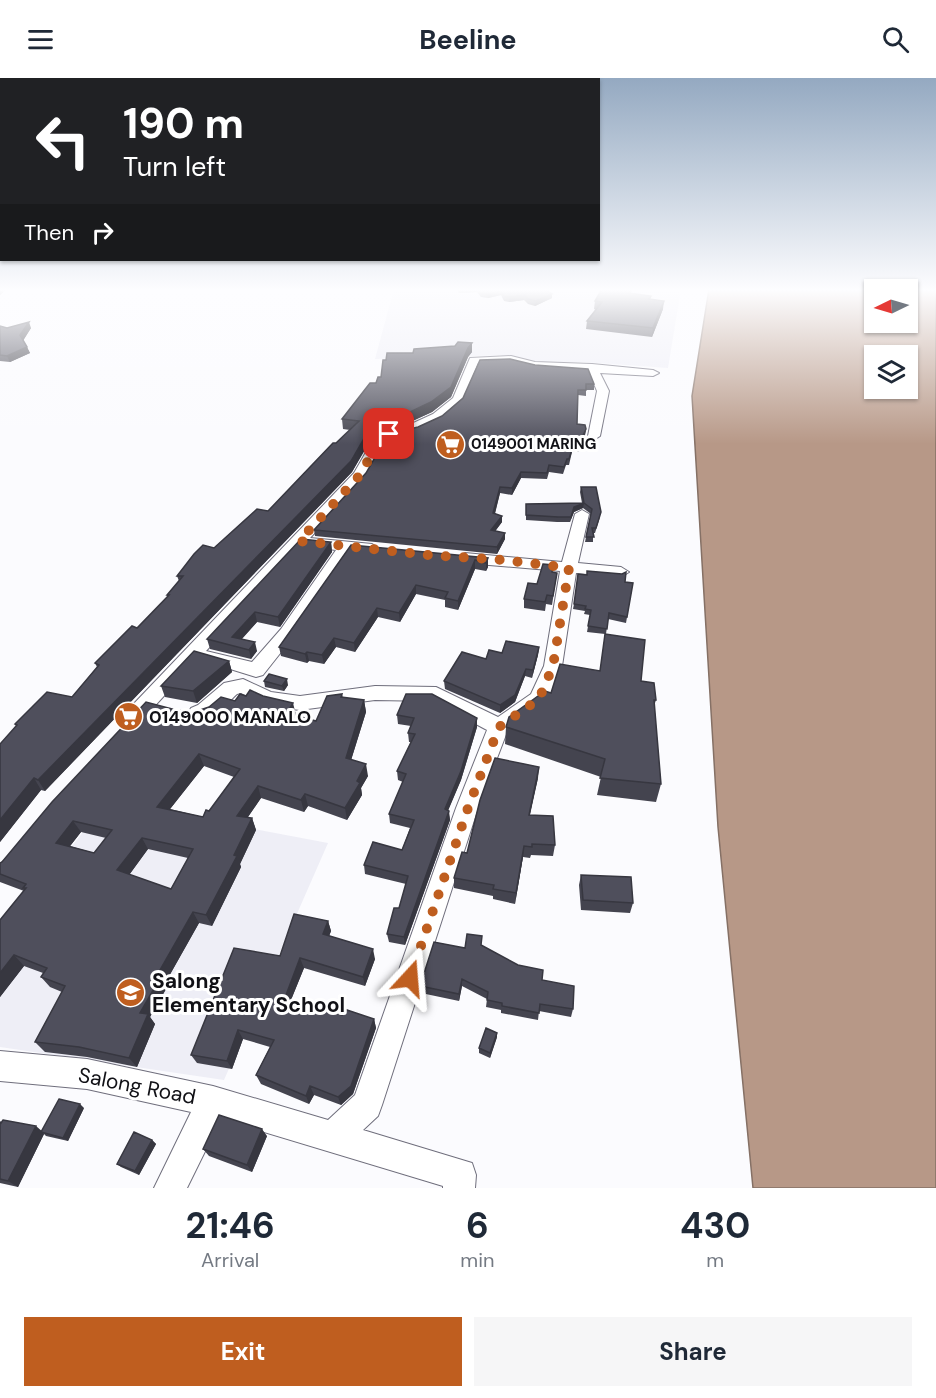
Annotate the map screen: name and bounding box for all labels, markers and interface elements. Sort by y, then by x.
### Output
text: Beeline [419,22,517,57]
icon: menu [24,23,57,56]
icon: search [879,23,912,56]
text: 190 m [123,96,244,151]
icon: left [24,102,102,180]
text: Turn left [123,149,226,184]
icon: right [86,216,119,249]
text: Then [24,218,74,247]
north arrow [864,279,918,333]
map controls [864,279,918,399]
button: layers [864,345,918,399]
pin [363,408,414,459]
icon: arrive [372,417,405,450]
supermarket icon: 0149001 MARING [434,428,466,460]
place label: 0149001 MARING [471,434,596,454]
supermarket icon: 0149000 MANALO [112,701,144,733]
place label: 0149000 MANALO [149,705,311,729]
position arrow [378,946,442,1010]
place label: Salong Elementary School [152,967,345,1019]
school or university icon: Salong Elementary School [115,977,147,1009]
street label: Salong Road [76,1061,198,1111]
text: 21:46 [186,1202,275,1249]
text: 6 [466,1202,489,1249]
text: 430 [680,1202,750,1249]
text: Arrival [201,1247,259,1273]
text: min [460,1247,494,1273]
text: m [706,1247,724,1273]
button: Exit [24,1317,462,1386]
button: Share [474,1317,912,1386]

